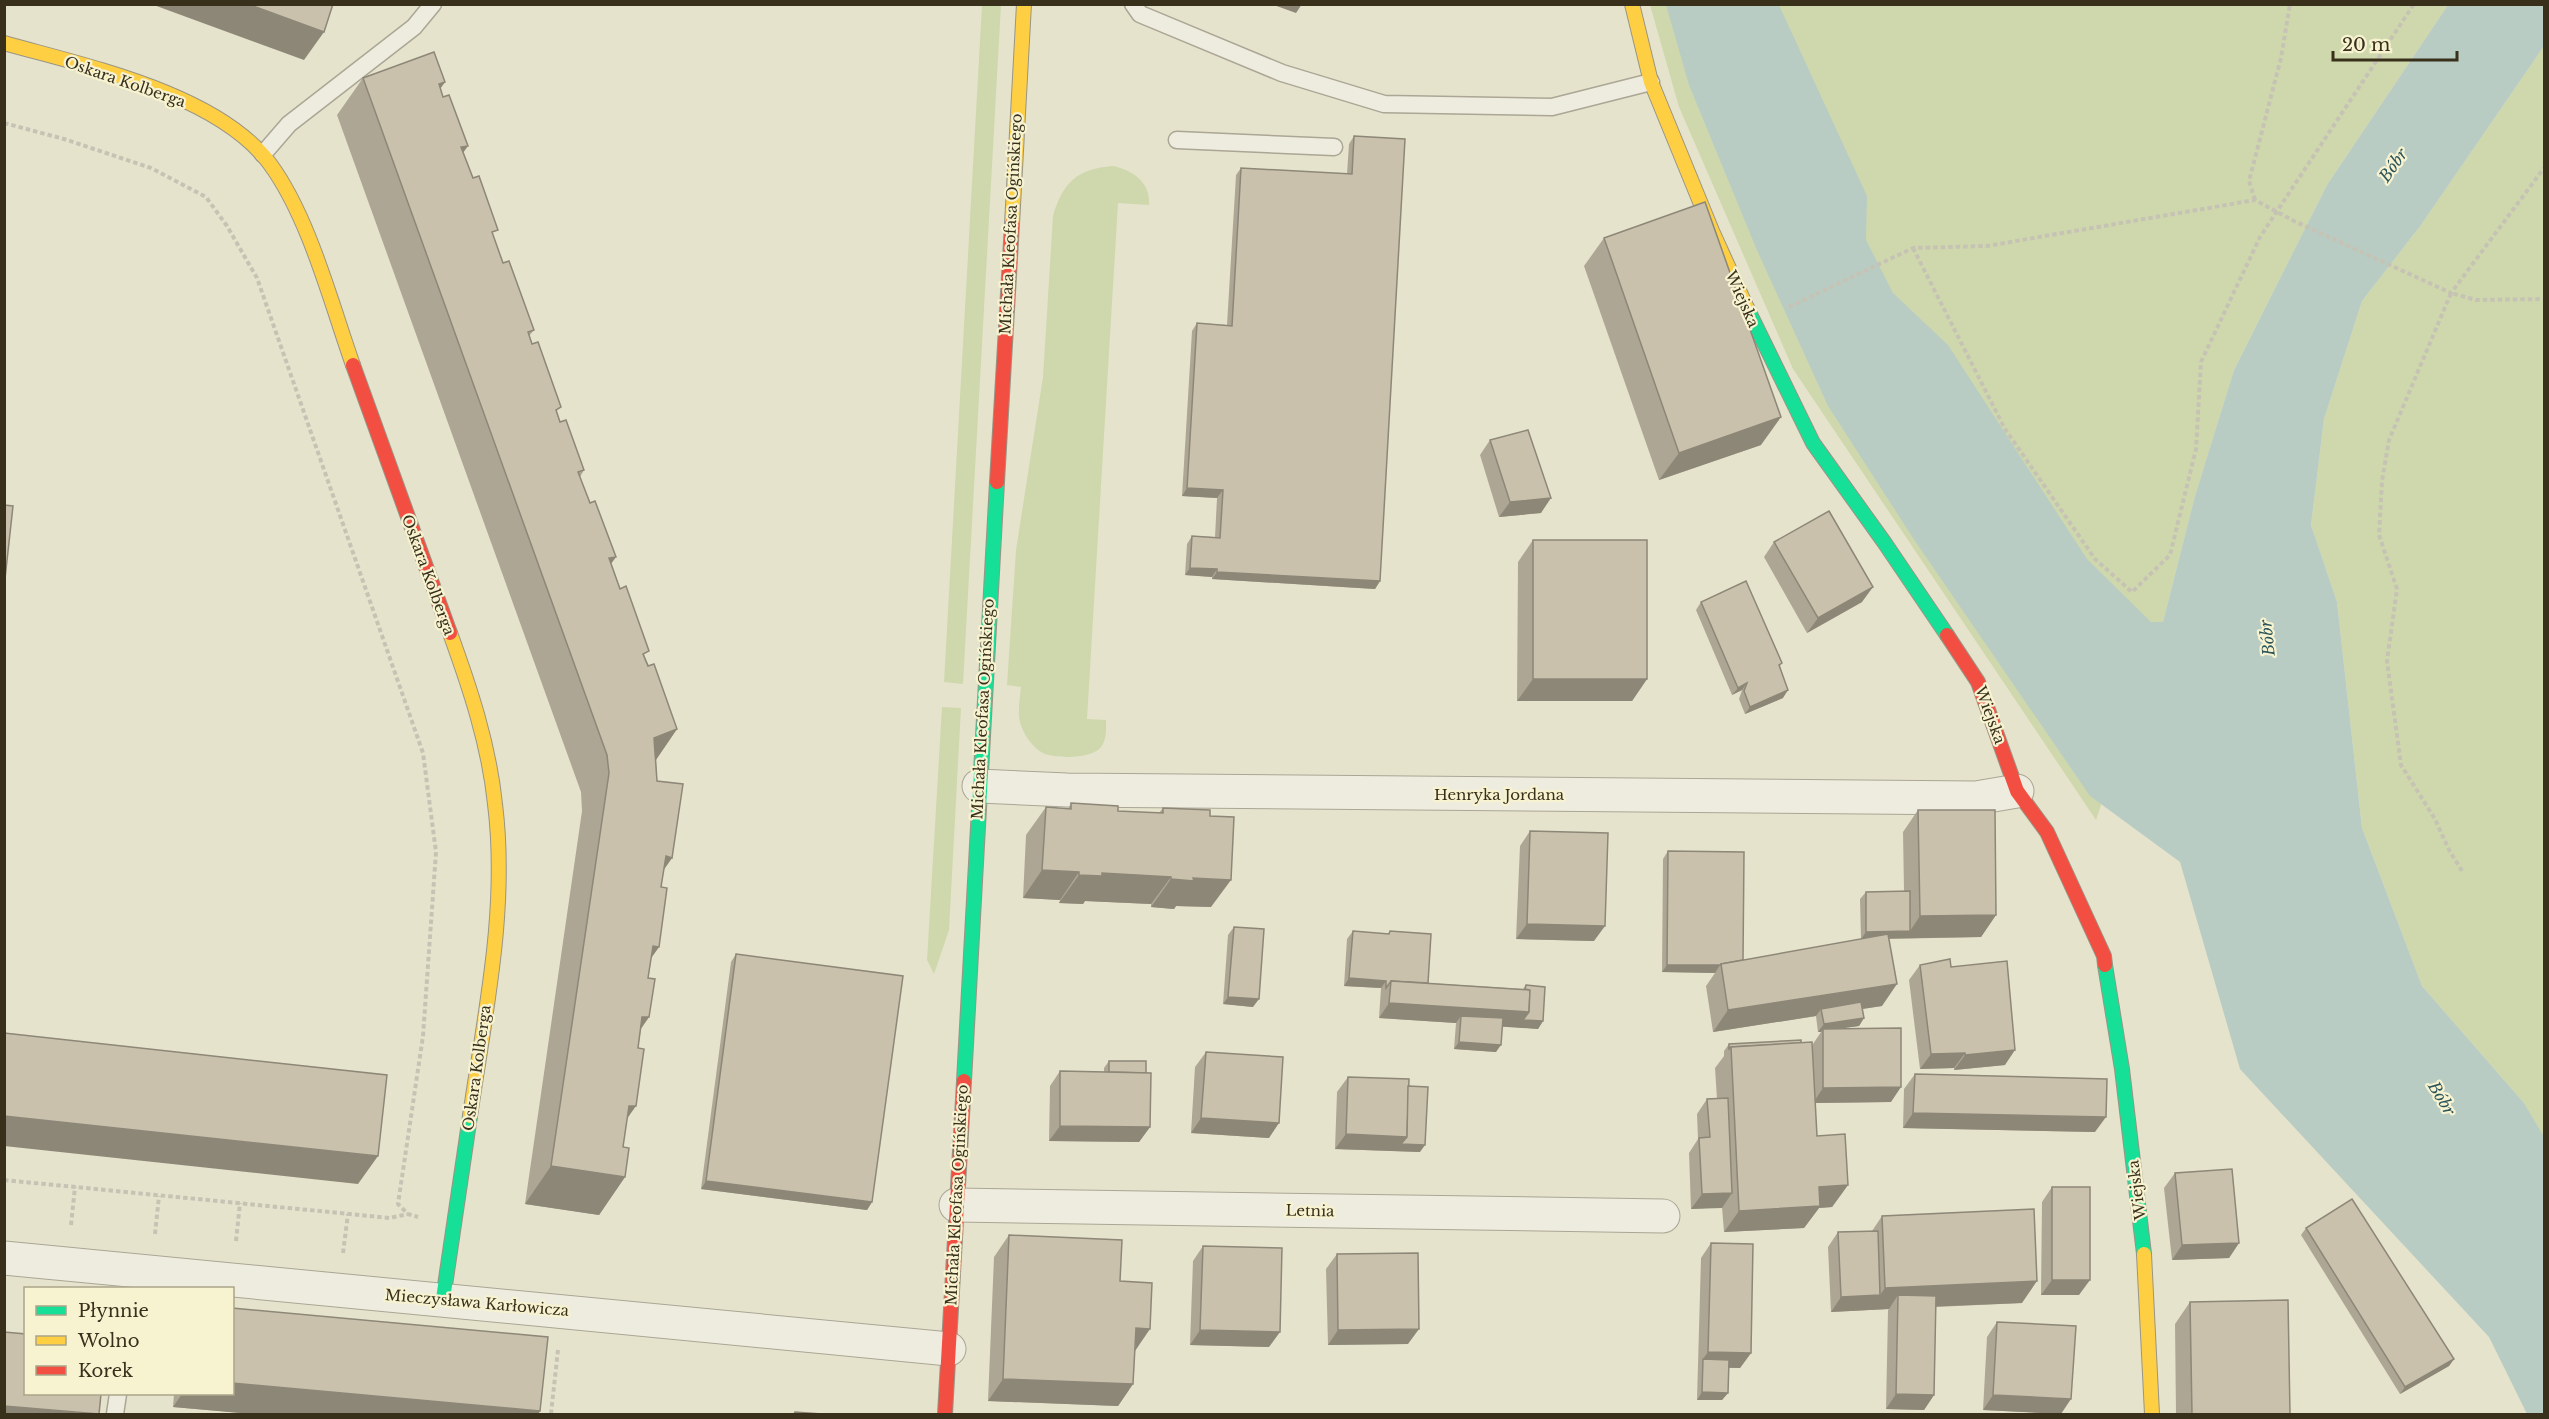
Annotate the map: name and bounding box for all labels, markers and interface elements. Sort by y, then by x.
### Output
scale bar [2333,24,2458,62]
text: 20 m [2342,34,2390,56]
street label: Oskara Kolberga [62,52,189,111]
street label: Michała Kleofasa Ogińskiego [995,113,1026,335]
water label: Bóbr [2374,144,2412,186]
street label: Wiejska [1721,267,1764,331]
street label: Oskara Kolberga [398,512,459,638]
street label: Michała Kleofasa Ogińskiego [967,598,998,820]
water label: Bóbr [2255,618,2279,658]
street label: Wiejska [1971,682,2010,747]
street label: Henryka Jordana [1434,785,1565,804]
street label: Oskara Kolberga [458,1003,495,1132]
water label: Bóbr [2424,1077,2460,1119]
street label: Michała Kleofasa Ogińskiego [941,1084,972,1306]
street label: Wiejska [2123,1158,2150,1222]
street label: Letnia [1285,1201,1335,1220]
street label: Mieczysława Karłowicza [384,1285,571,1320]
legend [24,1287,234,1395]
text: Płynnie [78,1300,149,1322]
text: Wolno [77,1330,140,1352]
text: Korek [78,1360,133,1382]

